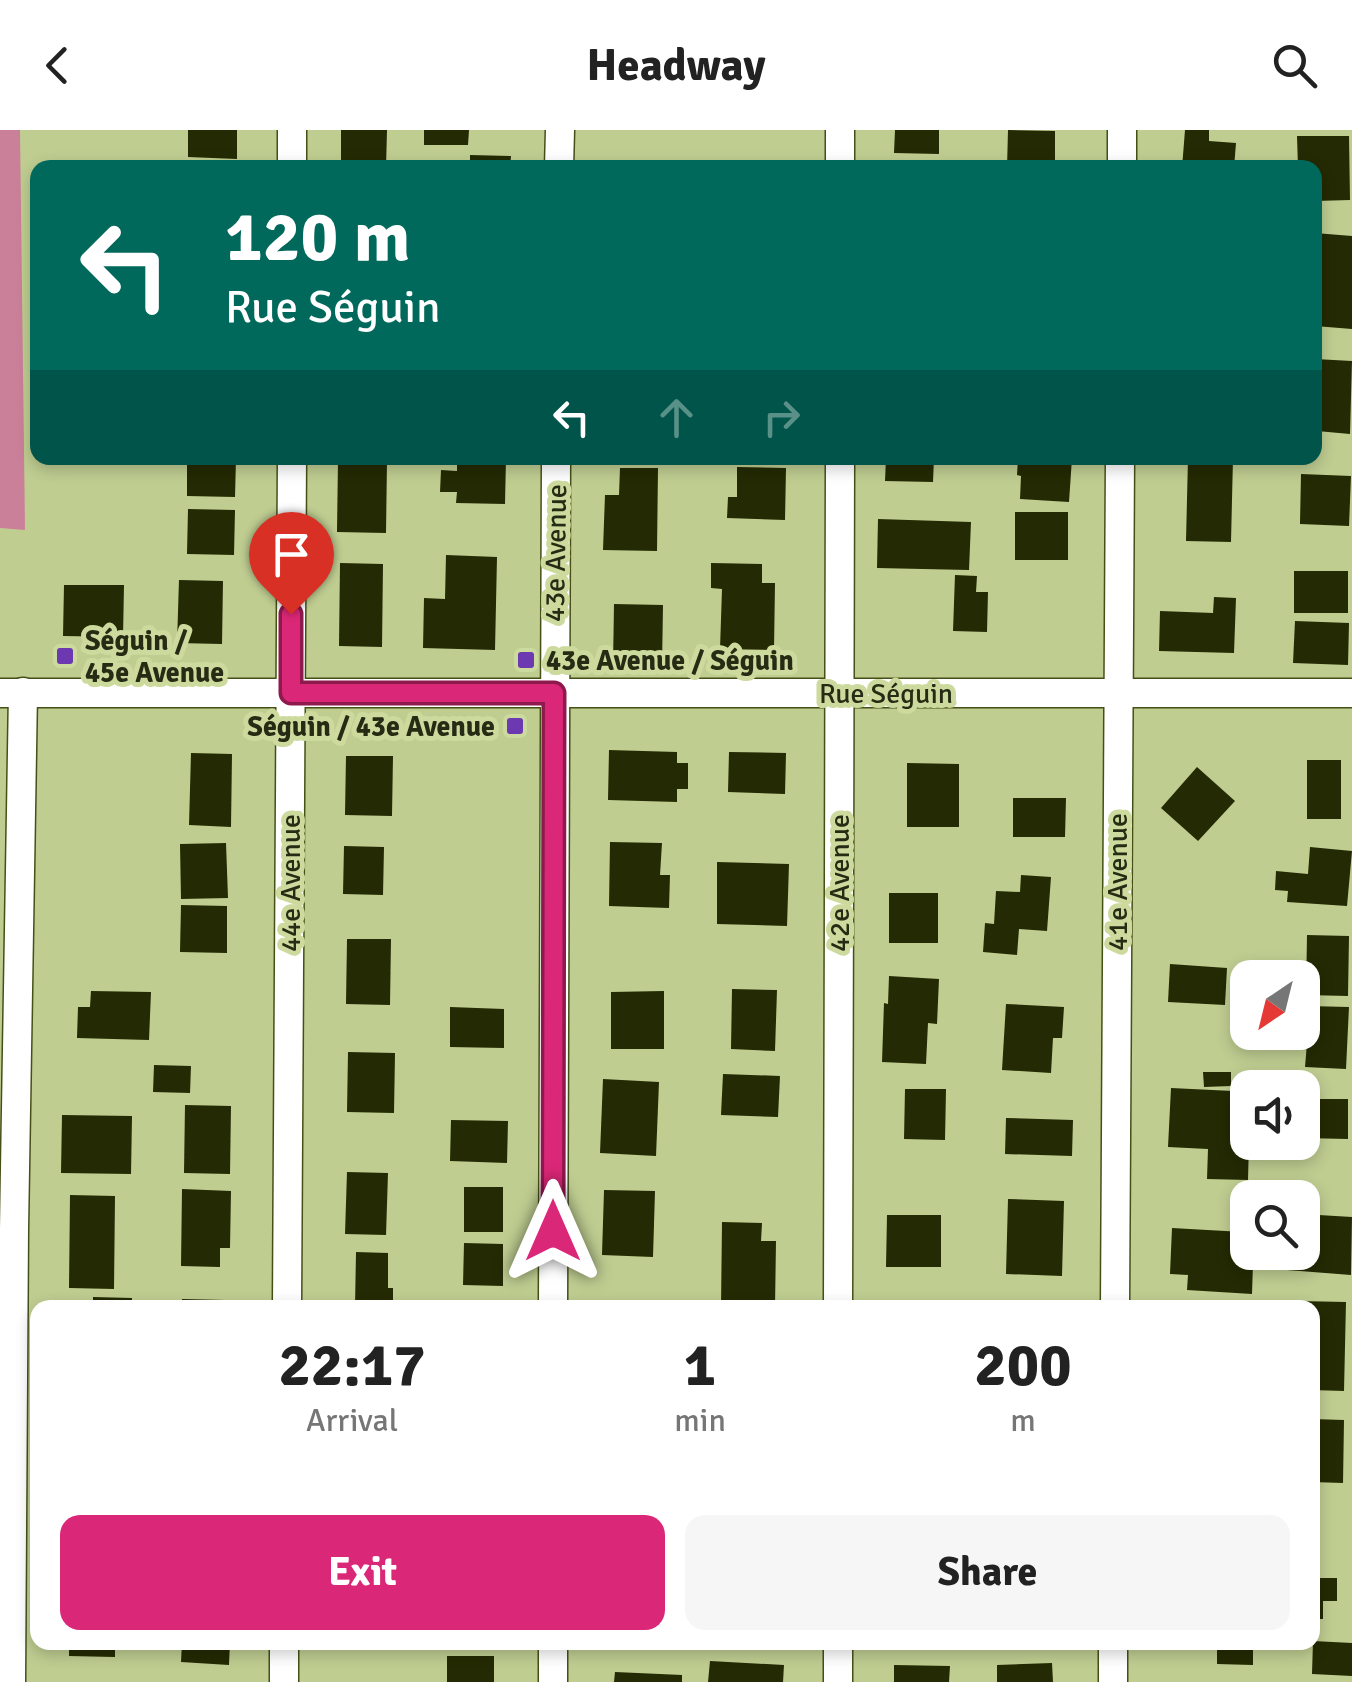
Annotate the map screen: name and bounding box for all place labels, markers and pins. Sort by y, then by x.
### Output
pin [249,512,334,615]
place label: Séguin / 45e Avenue [85,624,224,690]
place label: 43e Avenue / Séguin [546,644,794,678]
marker: Séguin / 45e Avenue [54,645,76,667]
marker: 43e Avenue / Séguin [515,649,537,671]
place label: Séguin / 43e Avenue [247,710,495,744]
marker: Séguin / 43e Avenue [504,715,526,737]

